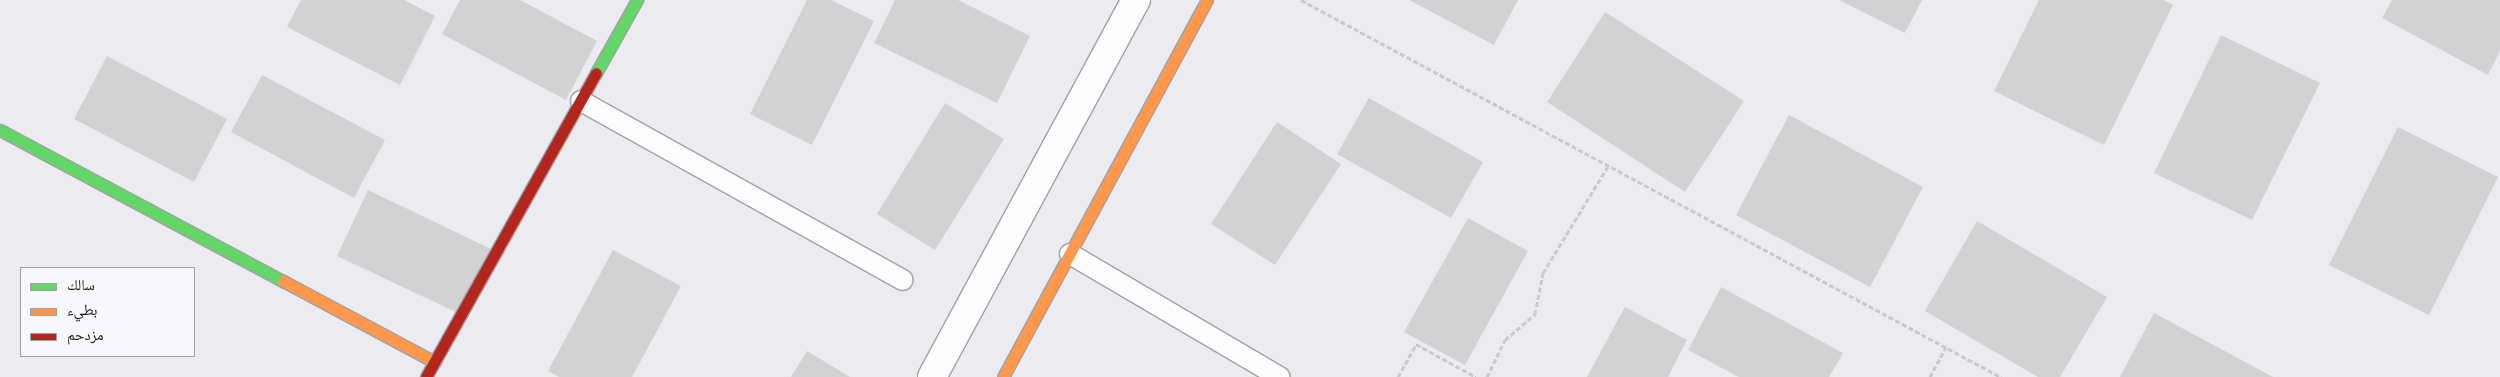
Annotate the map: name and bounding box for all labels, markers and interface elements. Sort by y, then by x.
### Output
legend [20,267,195,357]
text: سالك [67,276,95,293]
text: بطيء [67,301,97,318]
text: مزدحم [67,326,104,343]

